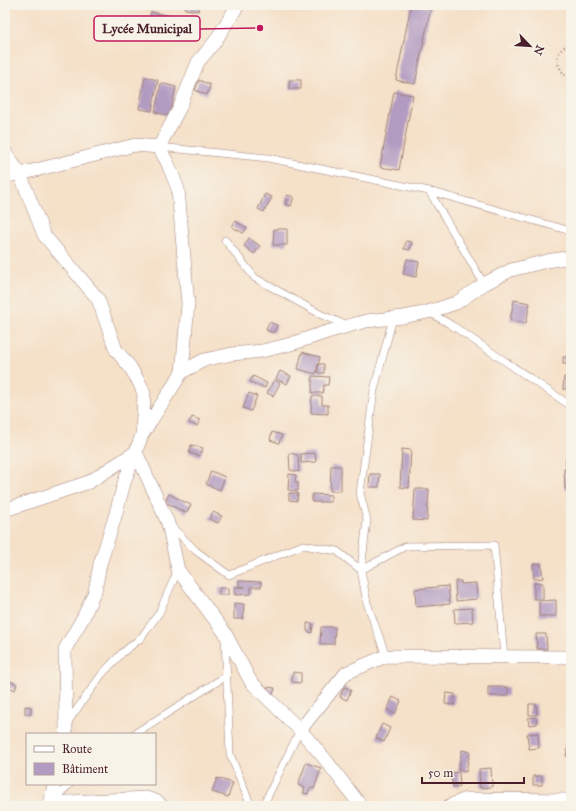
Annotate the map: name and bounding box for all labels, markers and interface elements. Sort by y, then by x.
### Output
callout: Lycée Municipal [94,16,200,41]
text: Lycée Municipal [102,21,192,37]
north arrow [510,26,550,66]
text: N [530,43,546,58]
legend [26,733,156,785]
text: Route [62,742,92,756]
scale bar [422,759,524,785]
text: Bâtiment [62,762,109,776]
text: 50 m [428,766,453,780]

